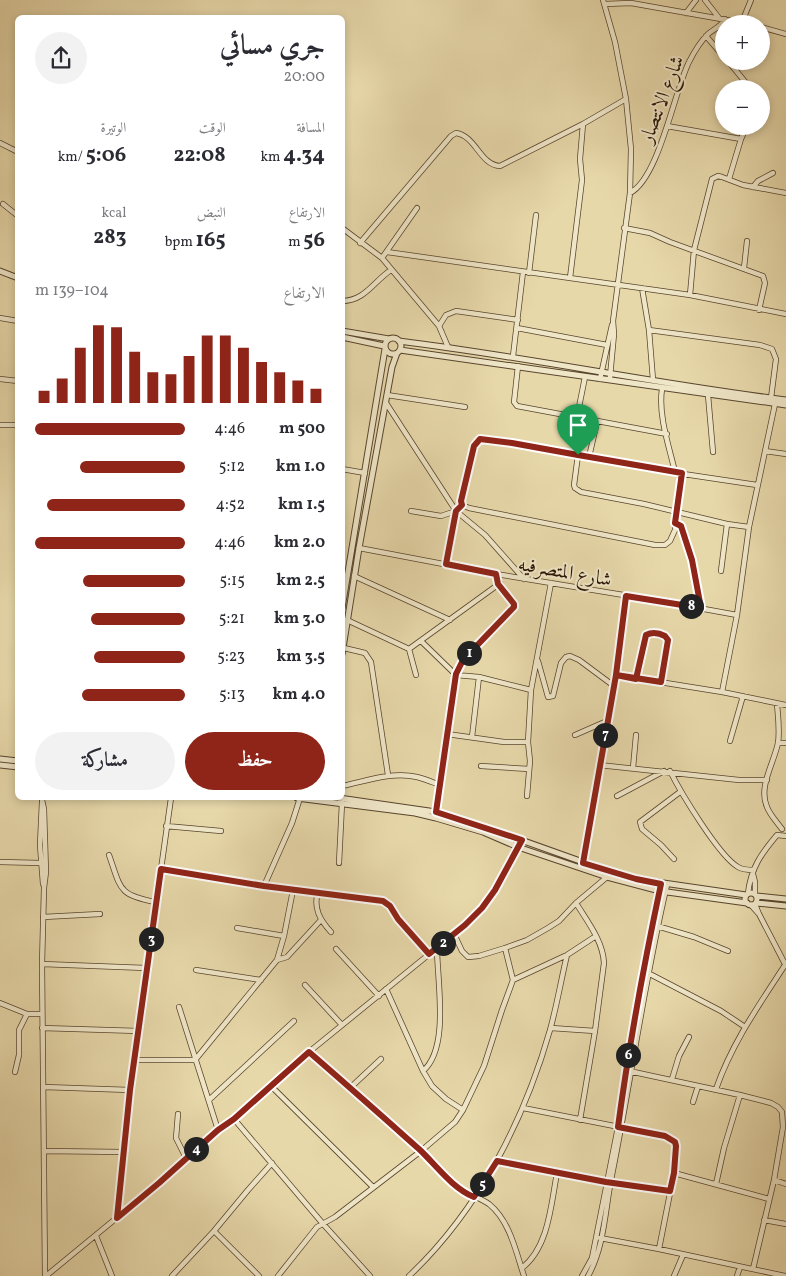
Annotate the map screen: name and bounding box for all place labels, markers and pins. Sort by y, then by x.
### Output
pin [557,404,599,455]
pin: 8 [678,594,704,618]
pin: 1 [456,640,482,666]
pin: 7 [592,722,618,748]
pin: 3 [138,926,164,952]
pin: 2 [430,930,456,956]
pin: 6 [616,1042,640,1068]
pin: 4 [184,1136,208,1162]
pin: 5 [470,1172,494,1196]

